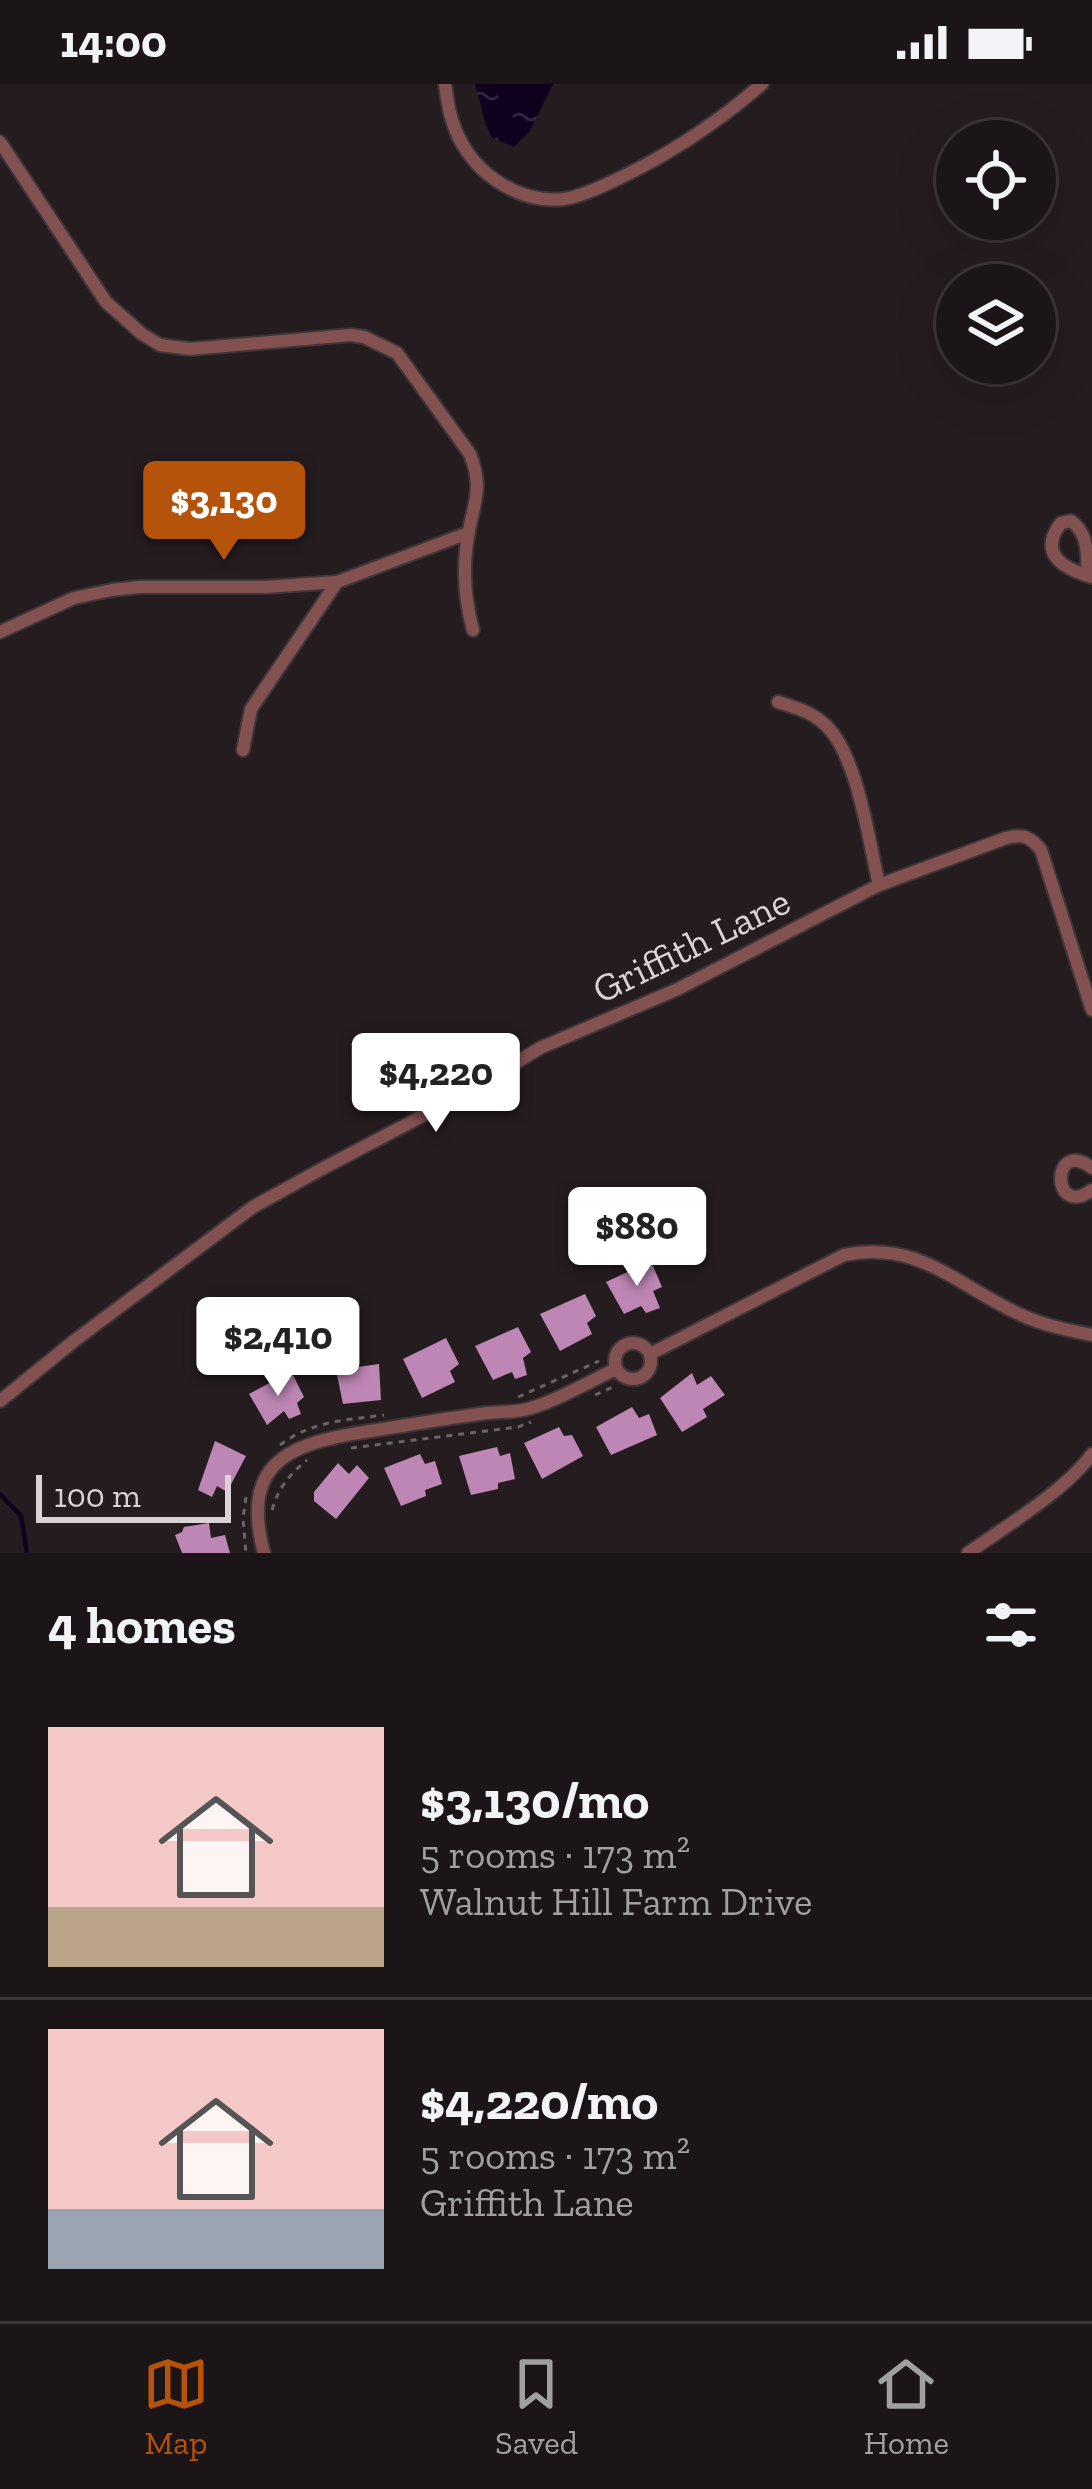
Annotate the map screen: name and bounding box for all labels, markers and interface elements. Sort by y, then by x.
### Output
text: 14:00 [60,15,167,69]
map controls [936,120,1056,384]
button: locate [936,120,1056,240]
button: layers [936,264,1056,384]
pin: $3,130 [126,461,322,563]
text: $3,130 [170,476,278,523]
street label: Griffith Lane [585,877,797,1013]
pin: $4,220 [338,1033,534,1135]
text: $4,220 [379,1048,493,1095]
pin: $880 [566,1187,708,1289]
text: $880 [595,1202,679,1249]
pin: $2,410 [180,1297,376,1399]
text: $2,410 [223,1312,333,1359]
scale bar [36,1469,231,1522]
text: 100 m [54,1476,141,1515]
icon: filters [978,1592,1044,1658]
text: 4 homes [48,1595,236,1656]
text: $3,130/mo [420,1770,649,1831]
icon: home [144,1775,288,1919]
text: 5 rooms · 173 m² [420,1831,690,1878]
text: Walnut Hill Farm Drive [420,1878,812,1925]
text: $4,220/mo [420,2071,658,2132]
icon: home [144,2077,288,2221]
text: 5 rooms · 173 m² [420,2132,690,2179]
text: Griffith Lane [420,2179,634,2226]
tab: Map [143,2351,209,2462]
tab: Saved [495,2351,578,2462]
tab: Home [864,2351,949,2462]

